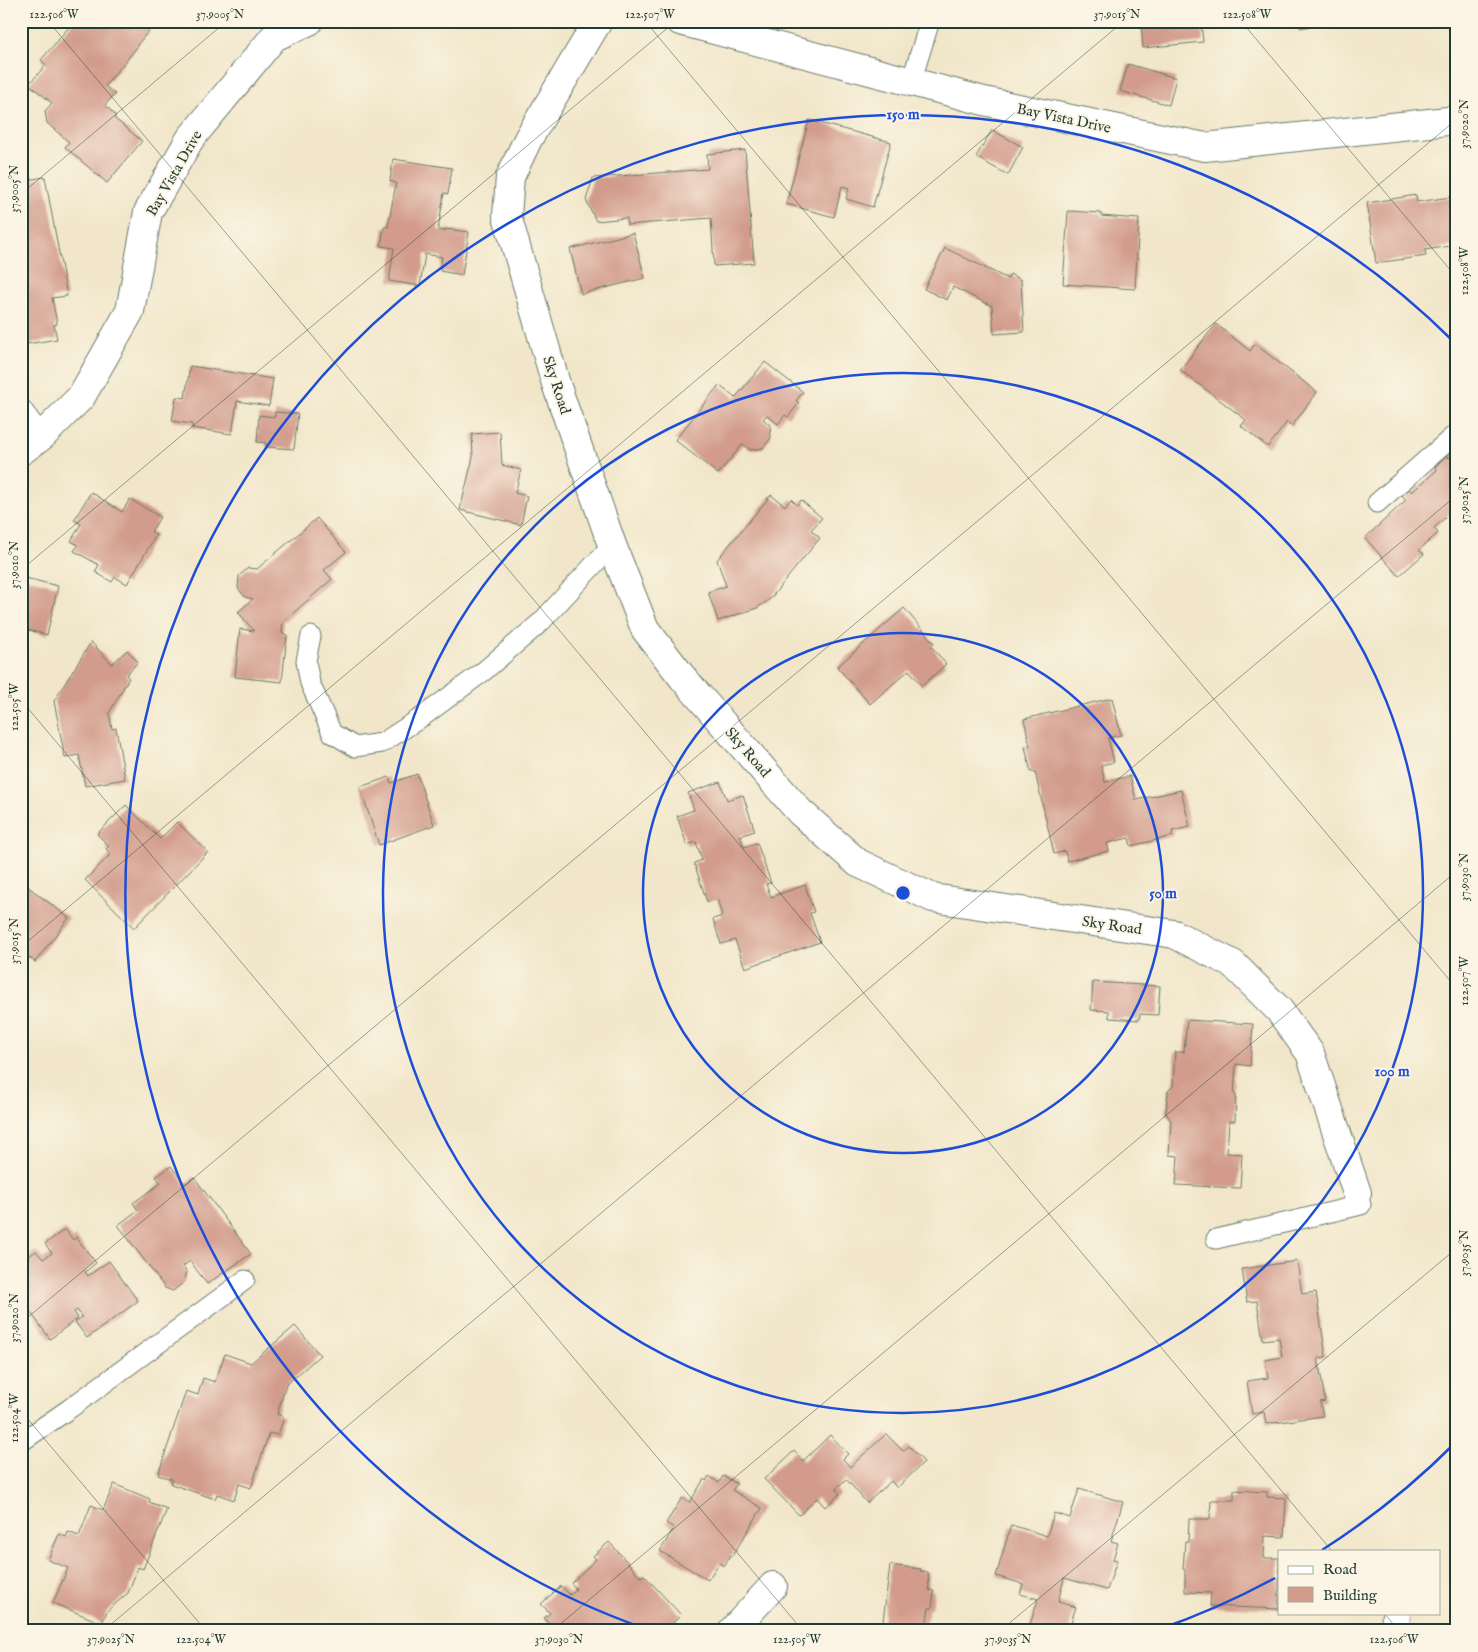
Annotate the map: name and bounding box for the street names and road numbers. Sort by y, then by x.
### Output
street label: Bay Vista Drive [1015,99,1113,138]
street label: Bay Vista Drive [142,127,207,220]
street label: Sky Road [538,354,575,418]
street label: Sky Road [721,723,775,782]
street label: Sky Road [1081,912,1144,939]

